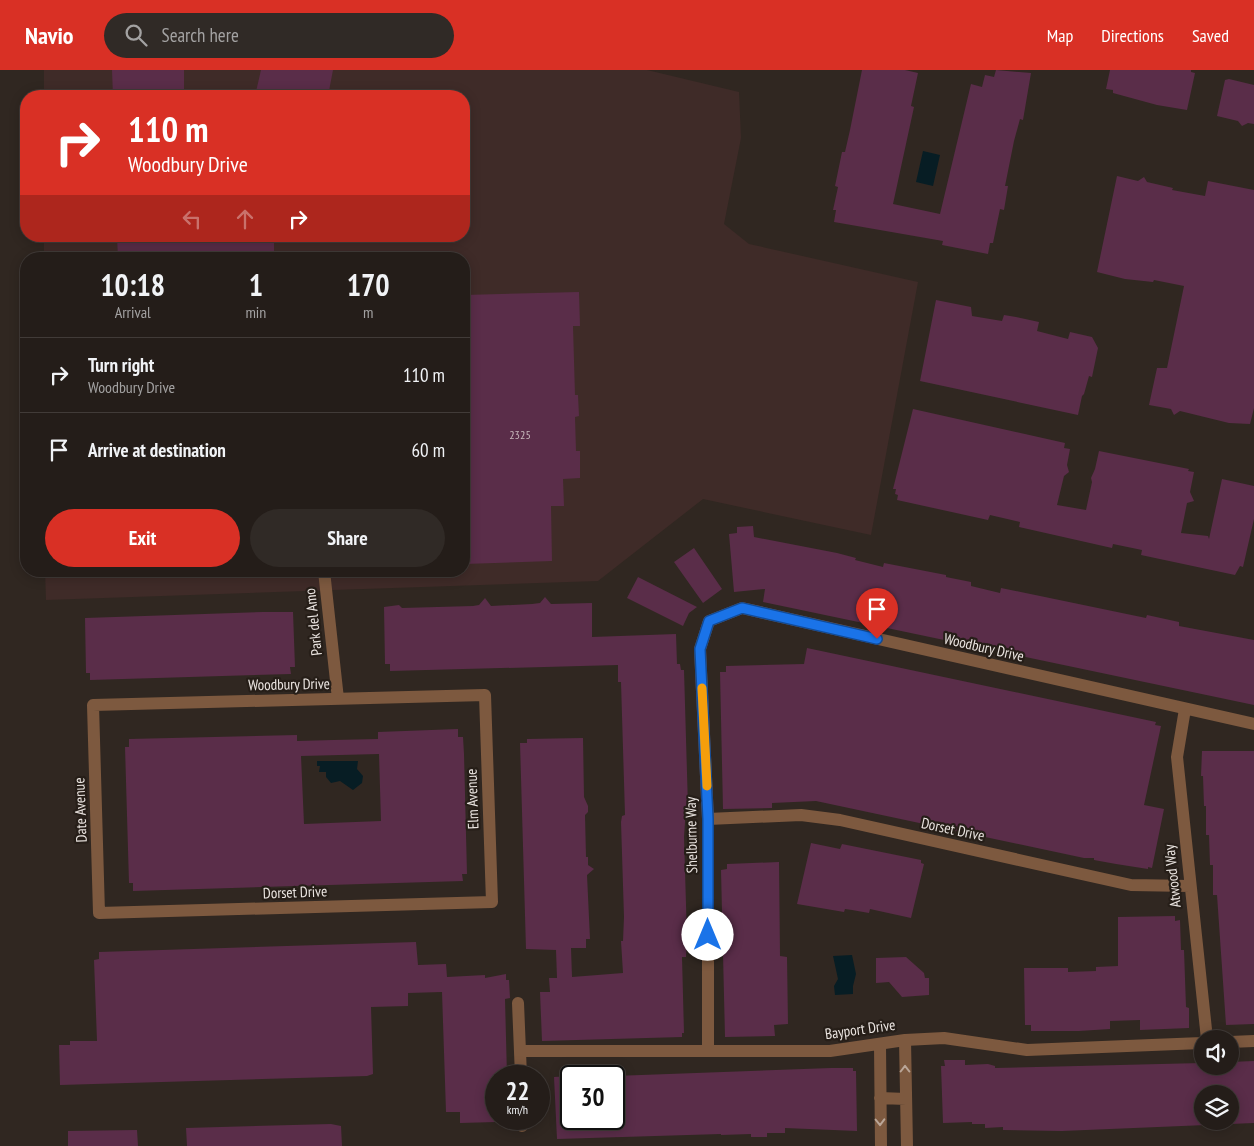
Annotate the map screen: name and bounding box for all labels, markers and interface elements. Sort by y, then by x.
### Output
search box [104,13,454,58]
text: Navio [25,20,74,51]
icon: search [122,21,150,49]
text: Search here [162,23,239,47]
text: Map [1047,24,1073,47]
text: Directions [1101,24,1164,47]
text: Saved [1192,24,1229,47]
text: 110 m [128,106,209,152]
icon: right [45,110,110,175]
text: Woodbury Drive [128,150,248,178]
icon: left [178,205,206,233]
icon: ahead [231,205,259,233]
icon: right [284,205,312,233]
text: 10:18 [100,265,165,304]
text: 1 [249,265,263,304]
text: 170 [347,265,390,304]
text: Arrival [115,302,151,322]
text: min [245,302,266,322]
text: m [363,302,373,322]
text: Turn right [88,353,154,377]
icon: right [45,361,73,389]
text: 110 m [403,363,445,387]
text: Woodbury Drive [88,377,175,397]
house number: 2325 [509,427,531,442]
icon: arrive [45,436,73,464]
text: Arrive at destination [88,438,226,462]
text: 60 m [412,438,445,462]
button: Exit [45,509,240,567]
button: Share [250,509,445,567]
street label: Park del Amo [300,587,326,657]
pin [856,588,898,639]
icon: arrive [863,595,891,623]
street label: Woodbury Drive [942,629,1026,665]
street label: Woodbury Drive [248,674,330,694]
street label: Elm Avenue [461,768,483,830]
street label: Date Avenue [69,777,91,843]
street label: Shelburne Way [681,796,701,874]
street label: Dorset Drive [920,813,986,845]
street label: Atwood Way [1159,843,1185,908]
street label: Dorset Drive [263,881,327,903]
position arrow [681,908,733,960]
street label: Bayport Drive [824,1015,896,1043]
map controls [1194,1030,1239,1130]
button: sound [1194,1030,1239,1075]
speed limit sign: 30 [560,1065,625,1130]
one-way arrow [900,1065,910,1072]
text: 22 [506,1075,529,1107]
button: layers [1194,1085,1239,1130]
text: km/h [507,1102,528,1117]
one-way arrow [875,1118,885,1126]

